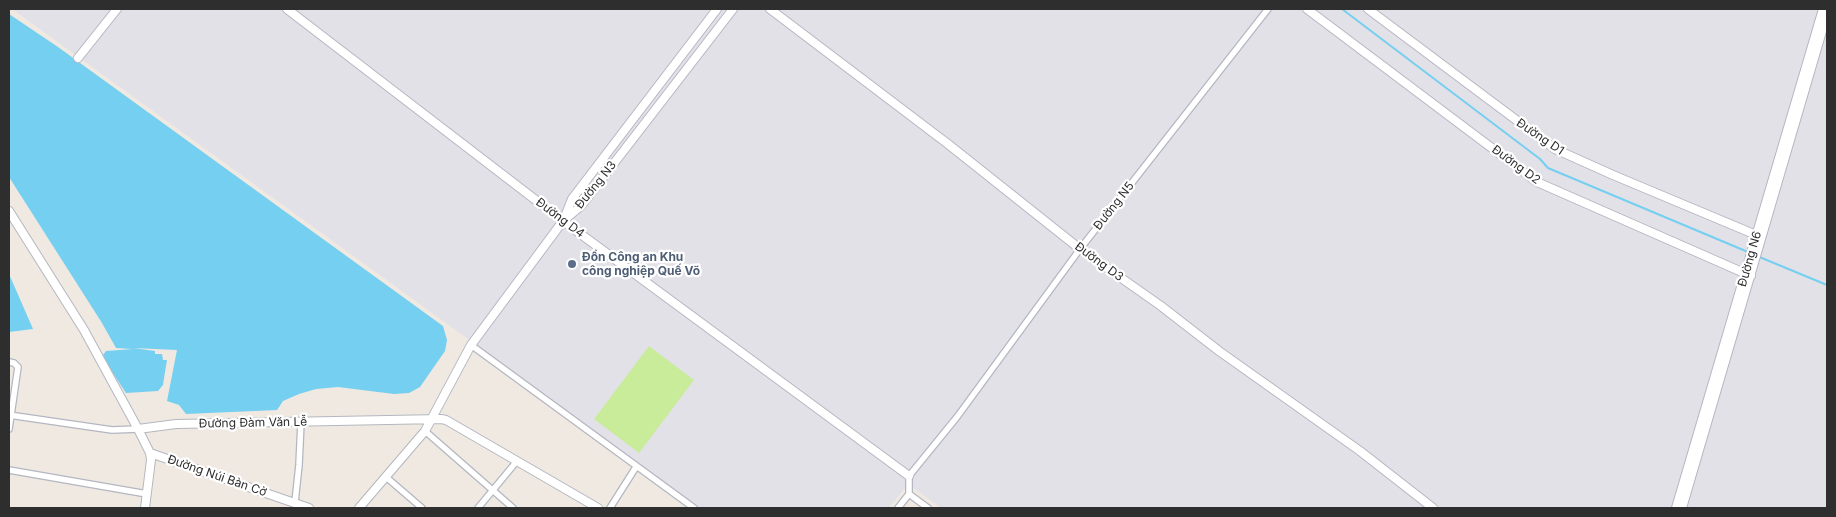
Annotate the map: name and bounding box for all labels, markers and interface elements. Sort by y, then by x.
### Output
street label: Đường D1 [1514,116,1566,158]
street label: Đường D2 [1489,143,1543,187]
street label: Đường N3 [572,158,620,212]
street label: Đường N5 [1091,179,1137,233]
street label: Đường D4 [533,195,587,241]
street label: Đường N6 [1735,230,1765,288]
street label: Đường D3 [1072,239,1126,285]
place label: Đồn Công an Khu công nghiệp Quế Võ [582,250,700,278]
marker: Đồn Công an Khu công nghiệp Quế Võ [566,258,578,270]
street label: Đường Đàm Văn Lễ [199,415,307,431]
street label: Đường Núi Bàn Cờ [165,452,269,500]

